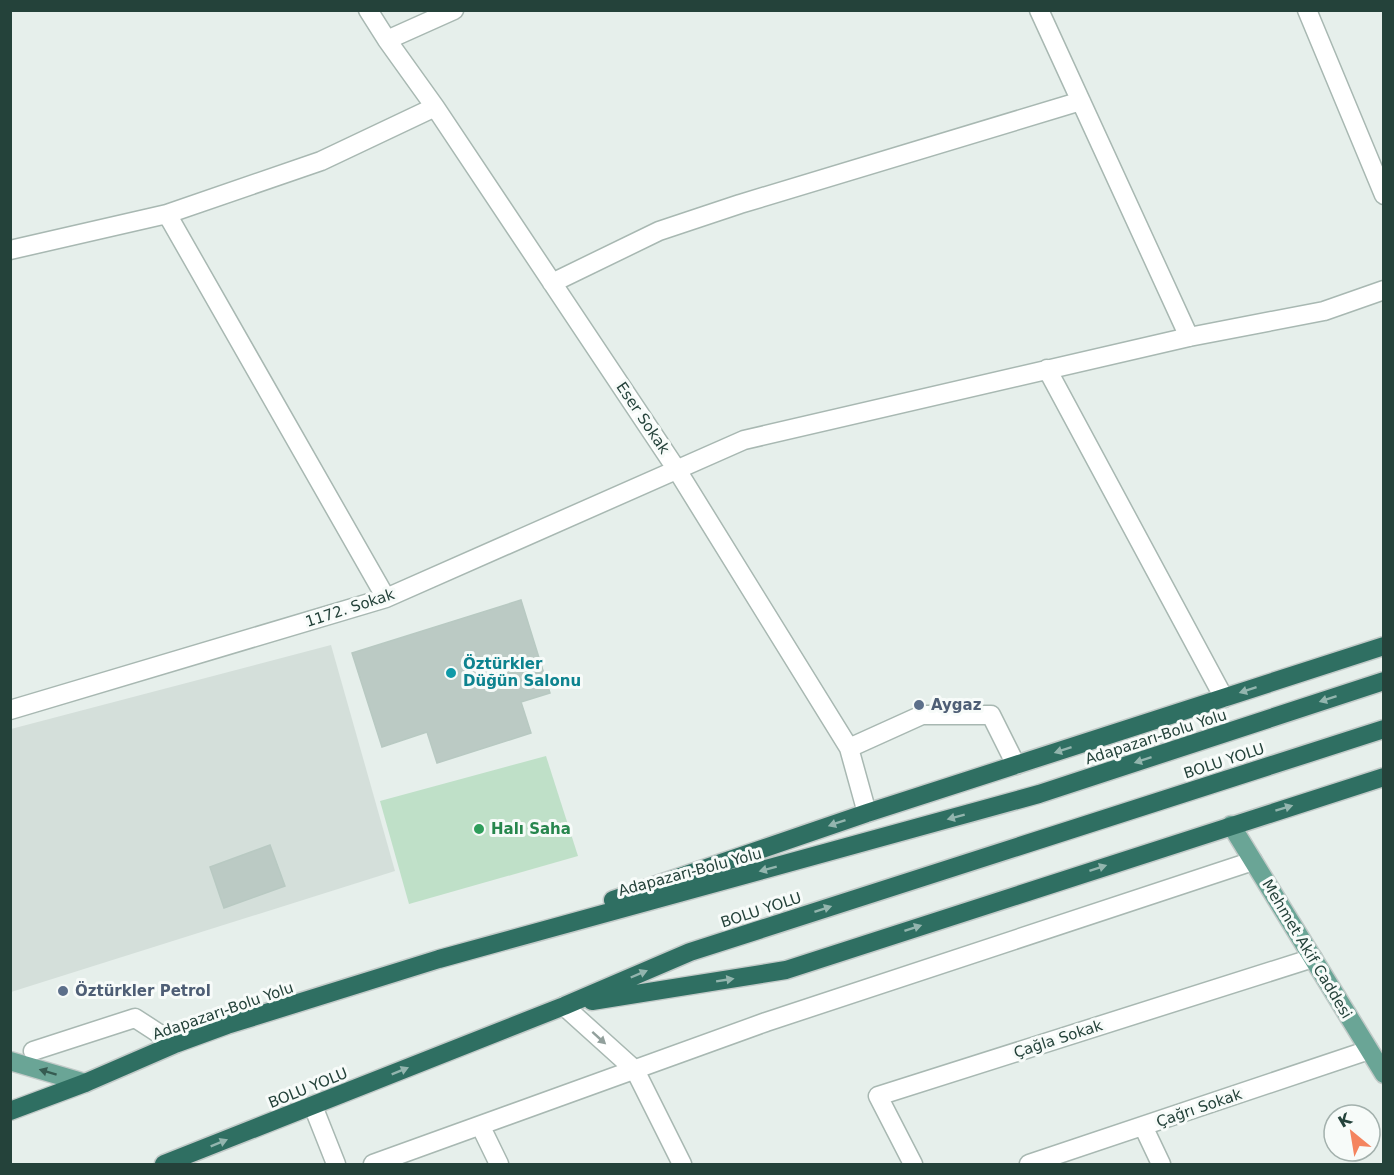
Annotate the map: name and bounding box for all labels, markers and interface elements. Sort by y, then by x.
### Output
street label: Eser Sokak [612,379,674,457]
street label: 1172. Sokak [303,585,397,631]
place label: Öztürkler Düğün Salonu [463,654,581,690]
marker: Öztürkler Düğün Salonu [444,666,458,680]
one-way arrow [1239,686,1257,695]
one-way arrow [1319,695,1337,705]
place label: Aygaz [931,696,982,714]
marker: Aygaz [912,698,926,712]
street label: Adapazarı-Bolu Yolu [1083,706,1229,768]
street label: BOLU YOLU [1181,739,1267,783]
one-way arrow [1054,746,1072,755]
one-way arrow [1134,756,1152,765]
one-way arrow [1275,803,1293,813]
one-way arrow [947,813,965,822]
one-way arrow [828,819,846,828]
place label: Halı Saha [491,820,571,838]
marker: Halı Saha [472,822,486,836]
street label: Adapazarı-Bolu Yolu [616,844,764,900]
one-way arrow [1089,863,1107,872]
one-way arrow [759,864,777,874]
street label: Mehmet Akif Caddesi [1258,876,1356,1022]
street label: BOLU YOLU [718,888,804,932]
one-way arrow [814,904,832,913]
one-way arrow [904,923,922,933]
one-way arrow [630,969,648,978]
one-way arrow [716,975,735,984]
street label: Adapazarı-Bolu Yolu [150,978,296,1044]
place label: Öztürkler Petrol [75,981,211,1000]
marker: Öztürkler Petrol [56,984,70,998]
street label: Çağla Sokak [1011,1016,1105,1062]
one-way arrow [591,1031,606,1044]
street label: BOLU YOLU [266,1064,350,1112]
one-way arrow [391,1066,409,1075]
one-way arrow [39,1067,57,1076]
street label: Çağrı Sokak [1154,1085,1244,1131]
north arrow [1322,1103,1382,1163]
text: K [1335,1109,1355,1132]
one-way arrow [210,1138,228,1147]

